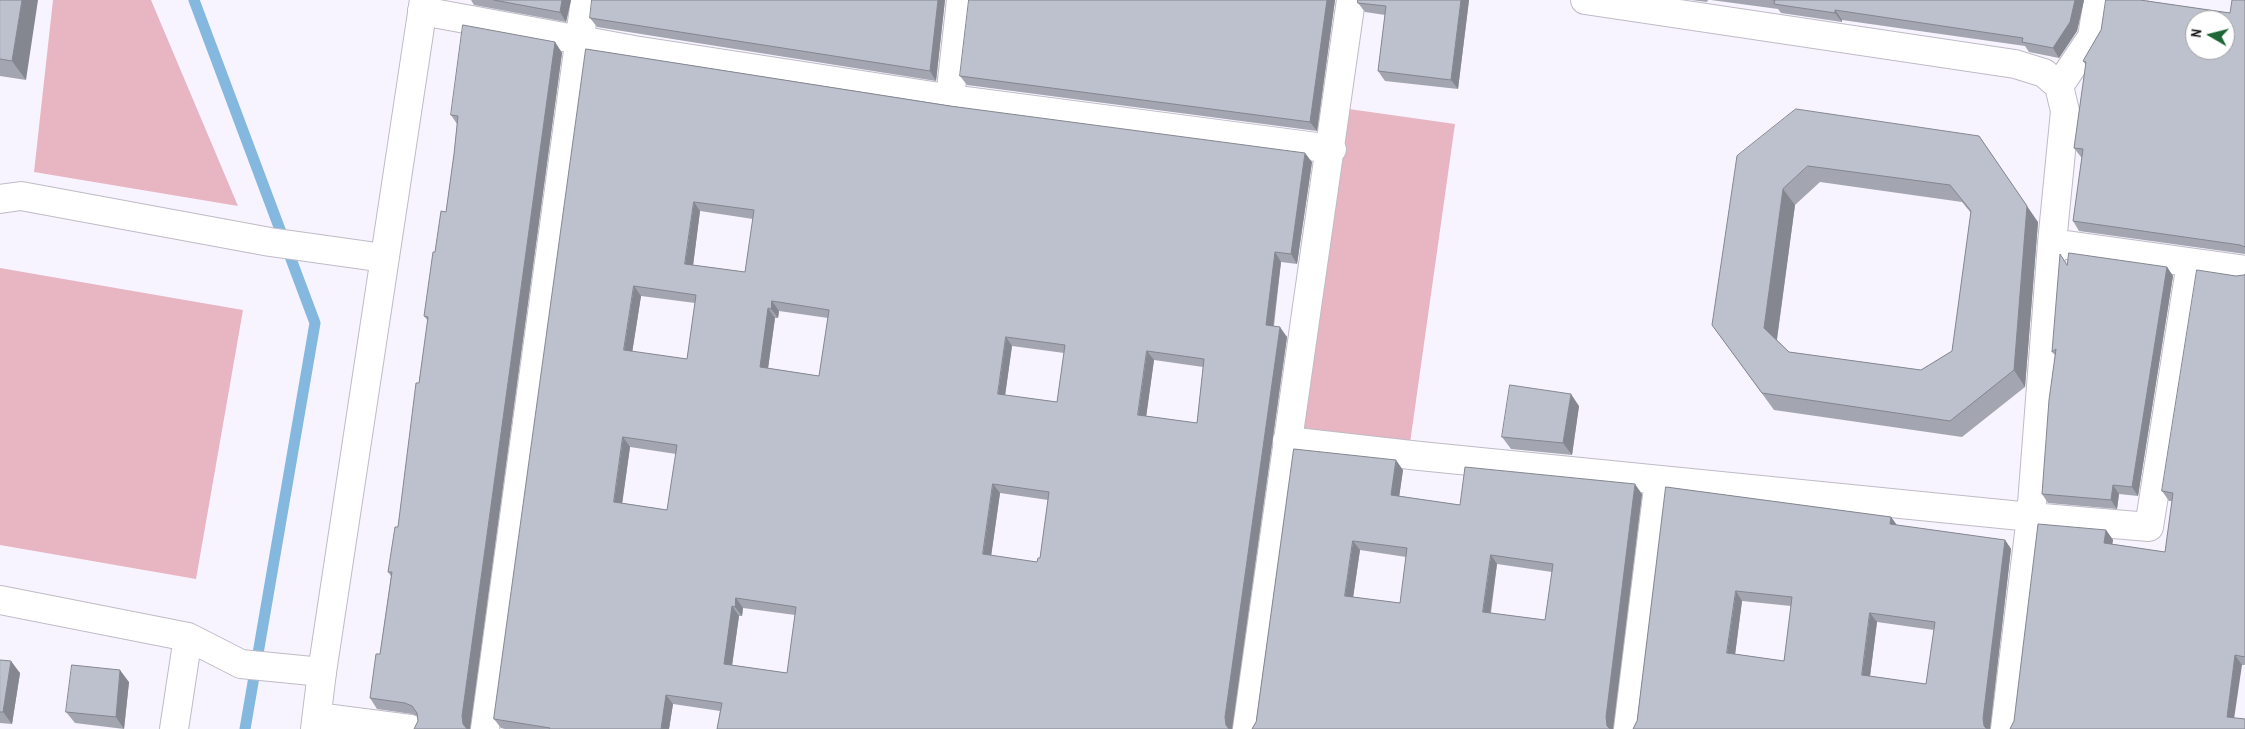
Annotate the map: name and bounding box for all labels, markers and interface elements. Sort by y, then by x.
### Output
north arrow [2185,10,2235,60]
text: N [2187,28,2206,38]

